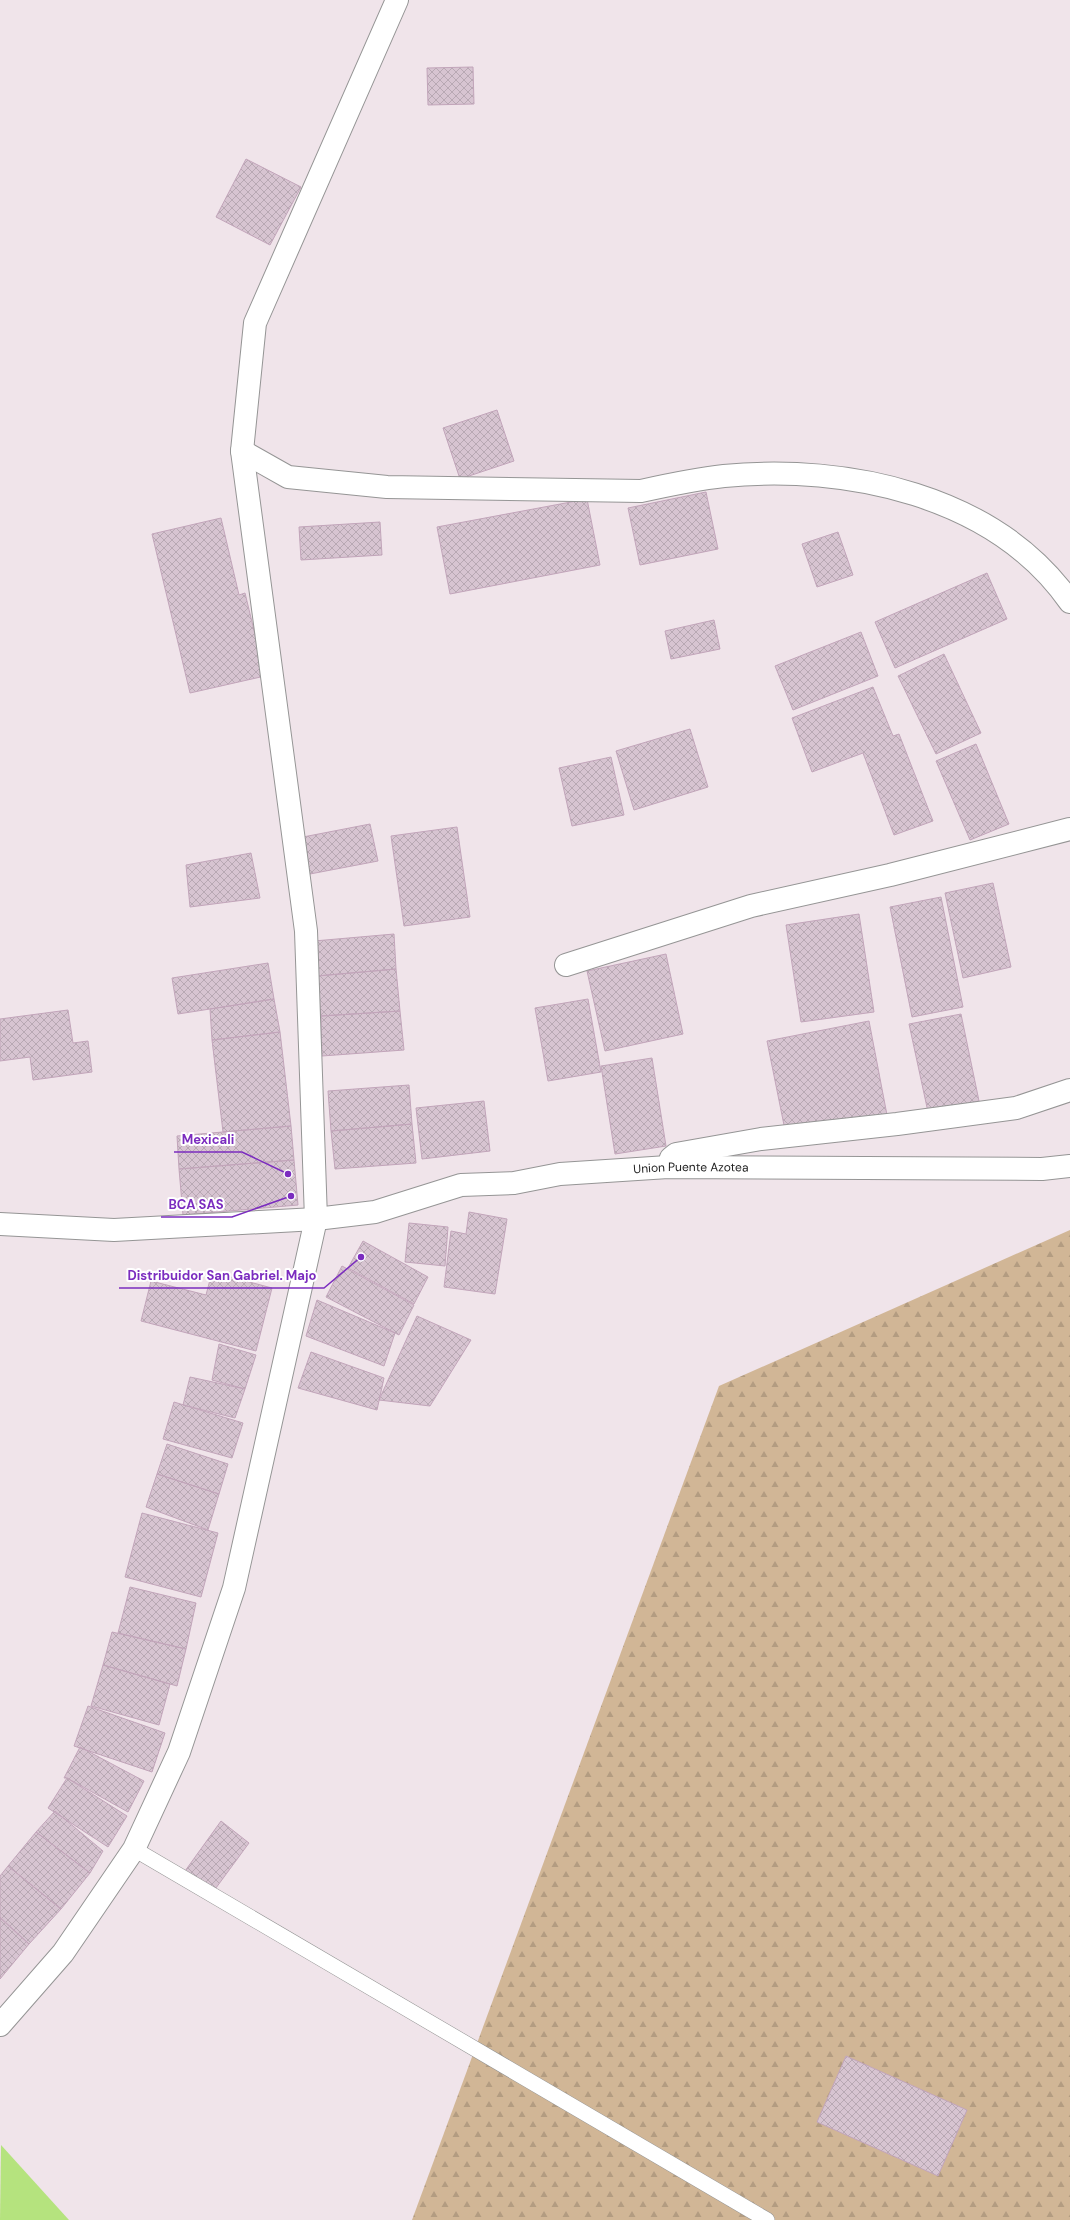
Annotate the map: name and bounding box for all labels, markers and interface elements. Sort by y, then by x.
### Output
callout: Mexicali [174,1127,242,1152]
text: Mexicali [182,1131,234,1148]
street label: Union Puente Azotea [633,1159,749,1177]
callout: BCA SAS [161,1192,232,1217]
text: BCA SAS [169,1196,224,1213]
callout: Distribuidor San Gabriel. Majo [119,1263,324,1288]
text: Distribuidor San Gabriel. Majo [128,1267,316,1284]

